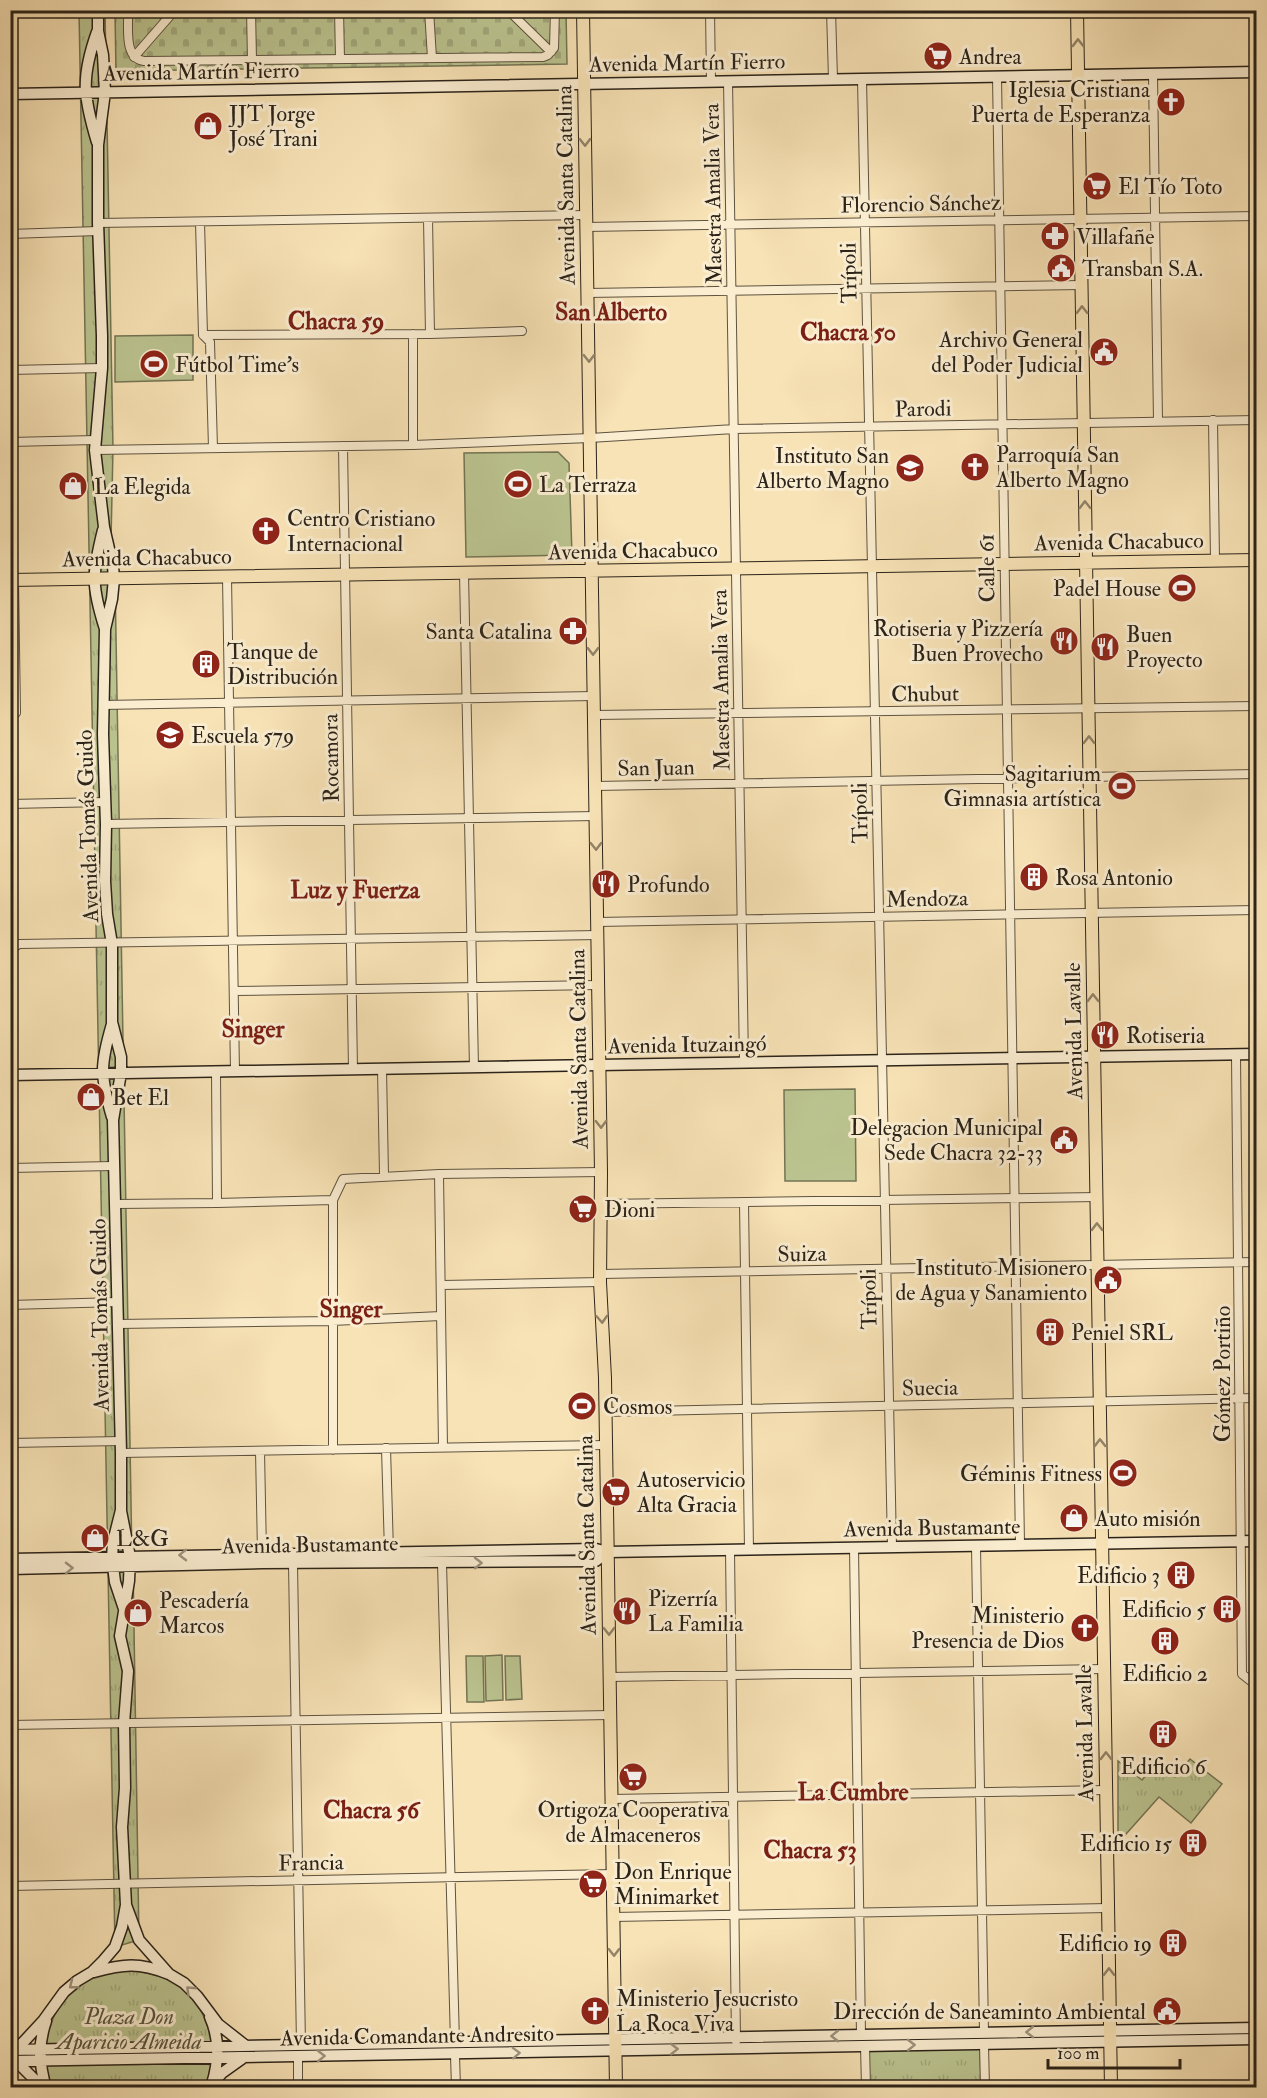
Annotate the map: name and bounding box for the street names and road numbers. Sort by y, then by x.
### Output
street label: Avenida Martín Fierro [588,47,785,79]
street label: Avenida Martín Fierro [102,56,299,88]
street label: Avenida Santa Catalina [550,84,582,286]
street label: Maestra Amalia Vera [697,102,729,285]
street label: Florencio Sánchez [840,189,1002,219]
street label: Trípoli [834,242,865,304]
street label: Parodi [894,395,952,423]
street label: Avenida Chacabuco [1033,527,1204,557]
street label: Calle 61 [972,533,1002,603]
street label: Avenida Chacabuco [547,536,718,566]
street label: Avenida Chacabuco [61,543,232,573]
street label: Maestra Amalia Vera [705,588,737,771]
street label: Chubut [891,679,959,709]
street label: Rocamora [316,712,346,803]
street label: Avenida Tomás Guido [71,729,105,924]
street label: San Juan [617,753,695,783]
street label: Trípoli [845,782,876,844]
street label: Mendoza [886,884,969,914]
street label: Avenida Santa Catalina [563,948,595,1150]
street label: Avenida Lavalle [1059,962,1089,1101]
street label: Avenida Ituzaingó [606,1030,767,1060]
street label: Avenida Tomás Guido [84,1218,116,1413]
street label: Suiza [777,1240,828,1268]
street label: Trípoli [854,1268,885,1330]
street label: Gómez Portiño [1209,1306,1237,1442]
street label: Suecia [902,1373,959,1402]
street label: Avenida Santa Catalina [571,1434,603,1636]
street label: Avenida Bustamante [842,1512,1021,1544]
street label: Avenida Bustamante [220,1529,399,1561]
street label: Avenida Lavalle [1070,1664,1100,1803]
street label: Francia [278,1848,345,1878]
street label: Avenida Comandante Andresito [279,2020,554,2052]

